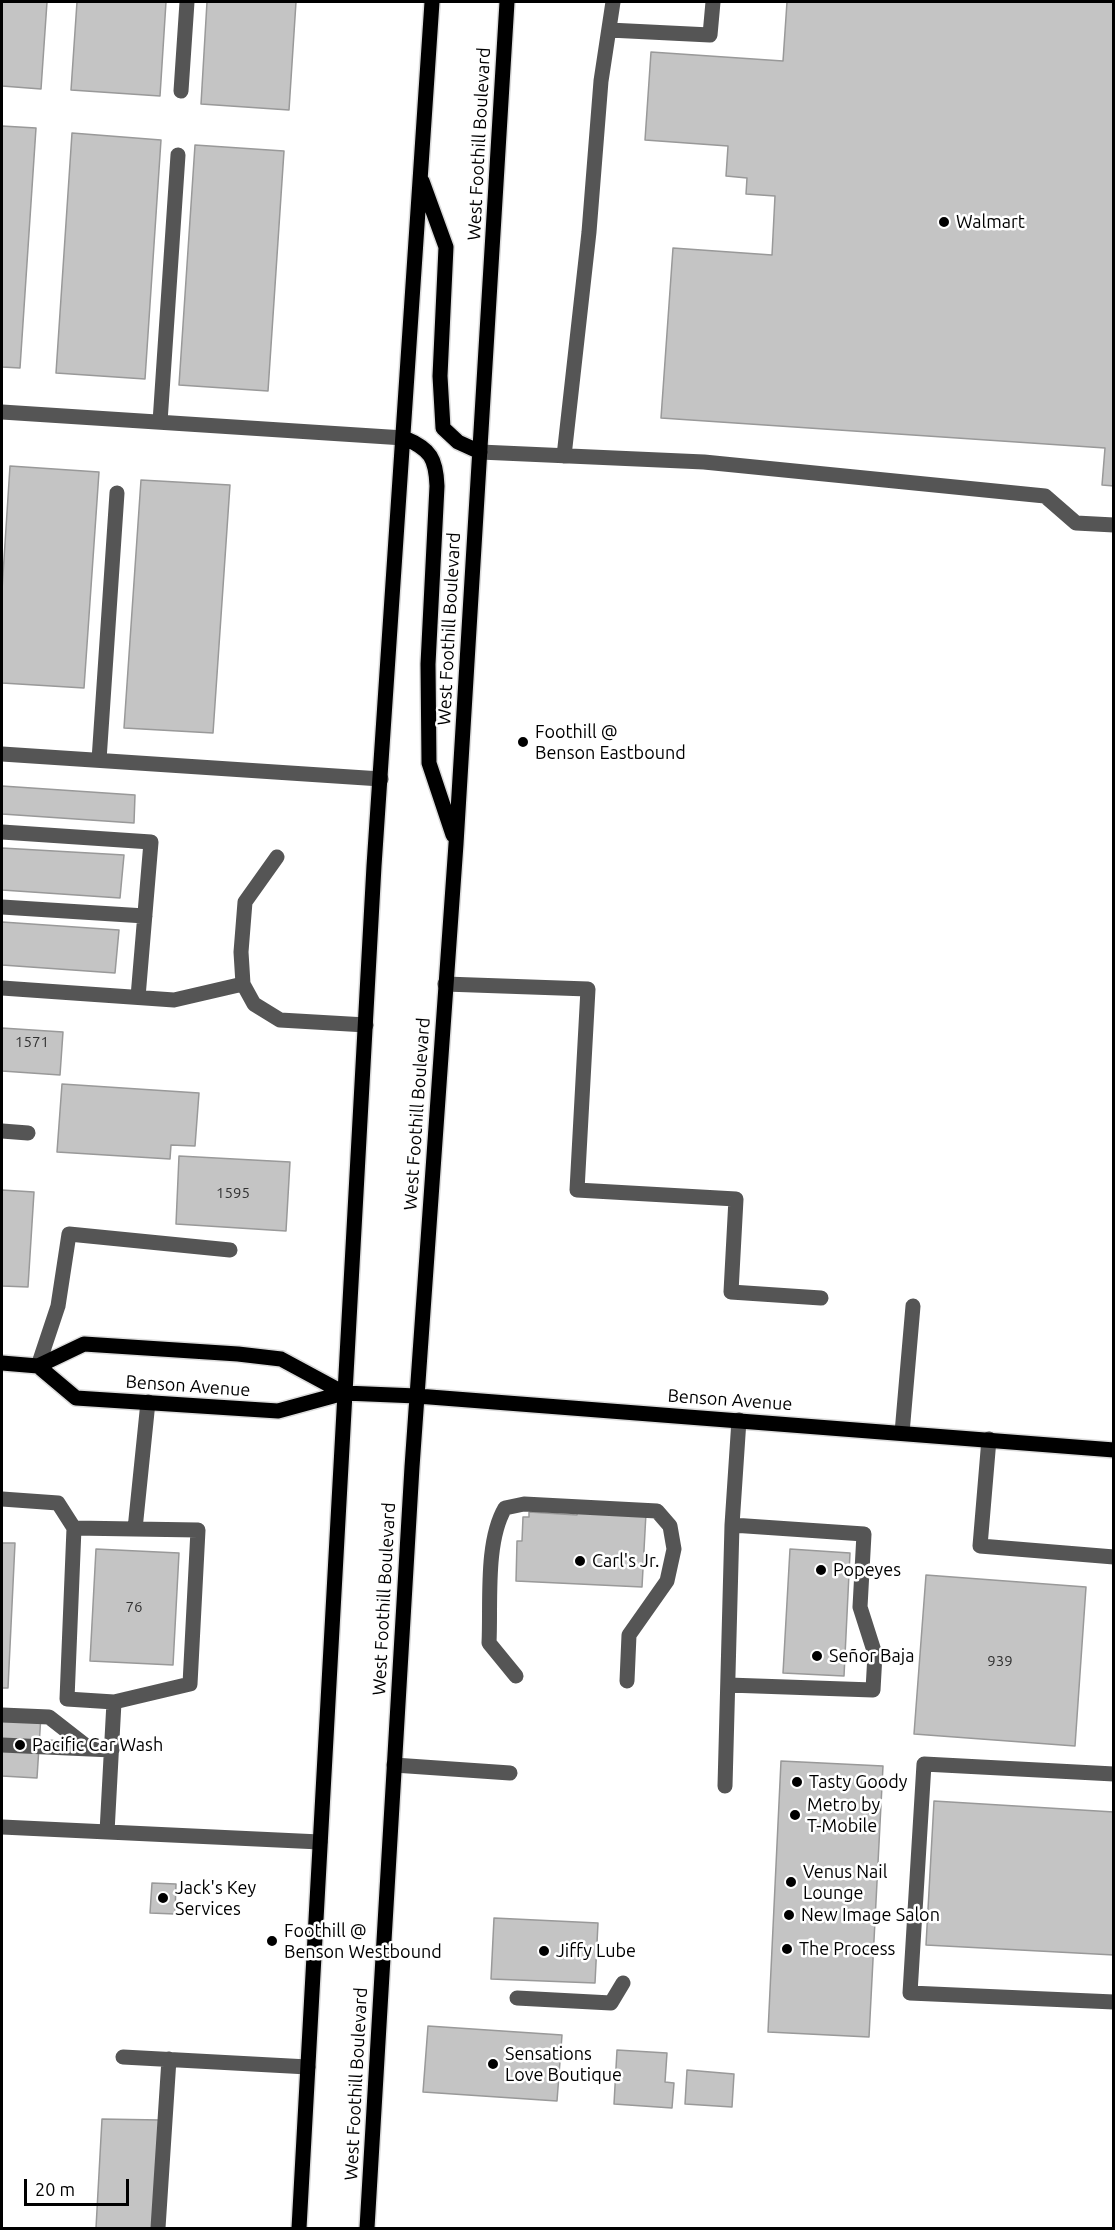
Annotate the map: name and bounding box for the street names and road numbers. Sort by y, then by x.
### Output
street label: West Foothill Boulevard [463,47,495,241]
street label: West Foothill Boulevard [433,532,465,726]
street label: West Foothill Boulevard [399,1017,435,1211]
street label: Benson Avenue [125,1371,251,1401]
street label: Benson Avenue [667,1385,793,1415]
street label: West Foothill Boulevard [368,1502,400,1696]
street label: West Foothill Boulevard [340,1987,372,2181]

